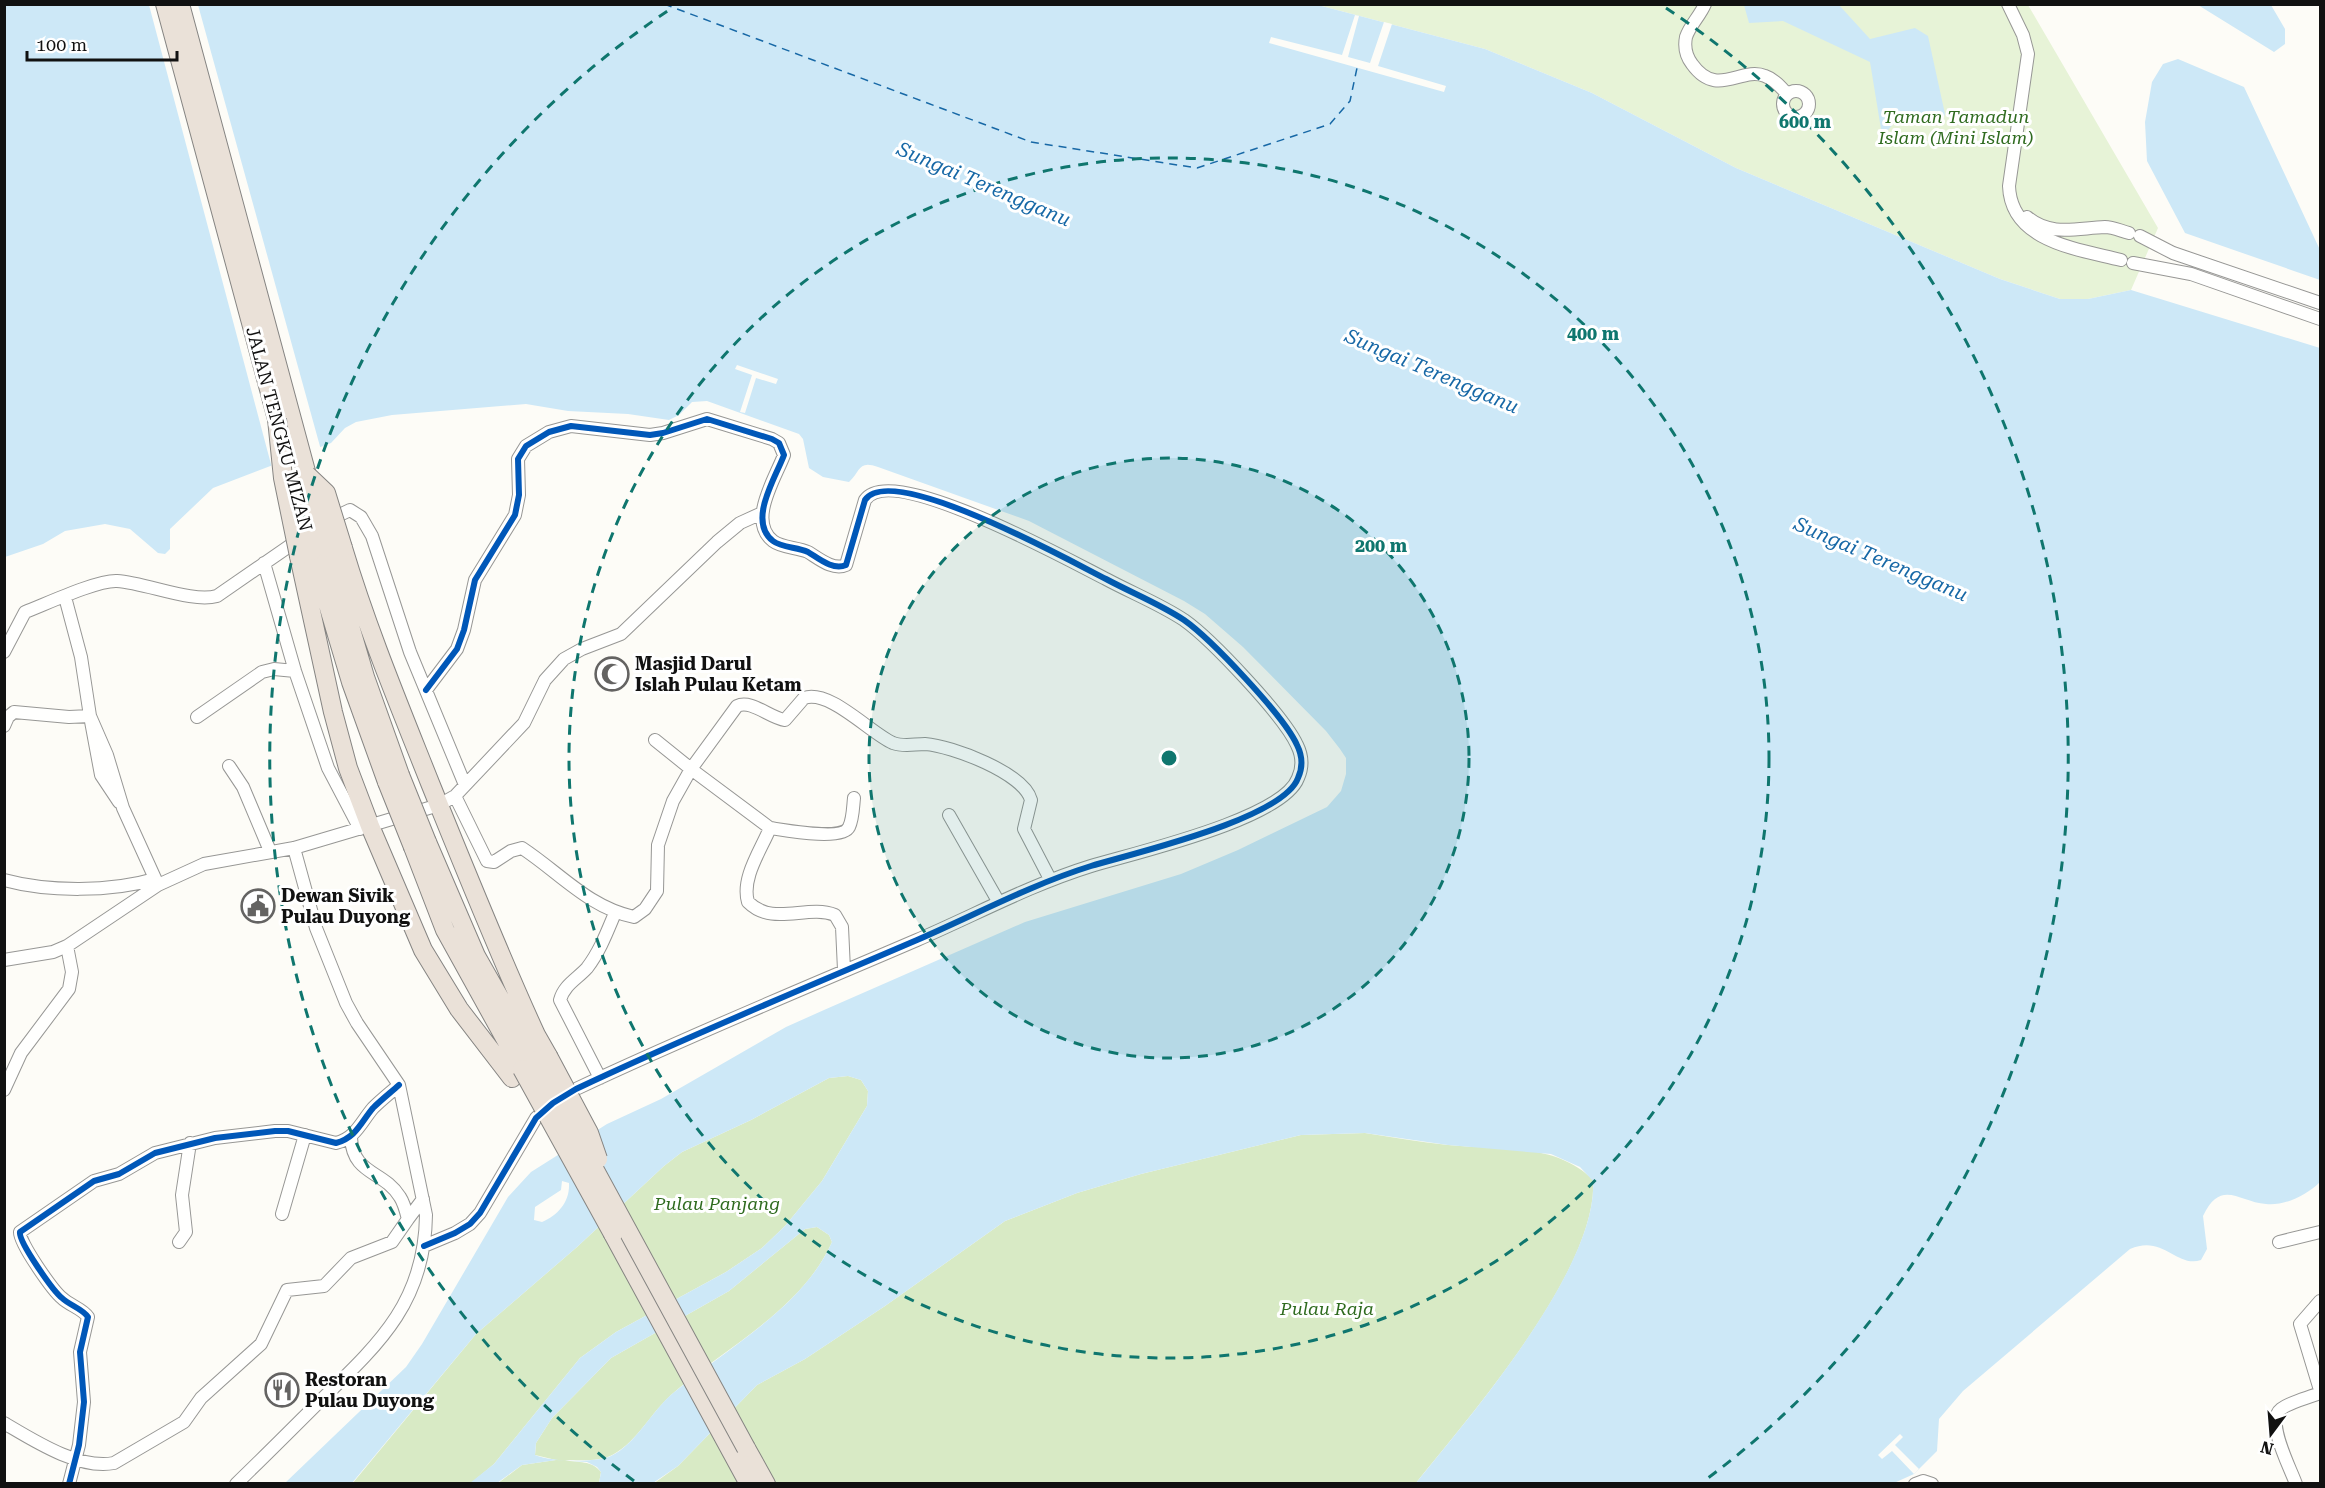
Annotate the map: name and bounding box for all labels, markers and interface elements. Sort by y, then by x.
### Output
scale bar [27,24,177,62]
text: 100 m [36,34,87,55]
park label: Taman Tamadun Islam (Mini Islam) [1877,106,2034,148]
text: 600 m [1779,111,1832,132]
water label: Sungai Terengganu [893,136,1074,231]
water label: Sungai Terengganu [1341,323,1522,418]
text: 400 m [1567,323,1620,344]
street label: JALAN TENGKU MIZAN [242,324,317,533]
water label: Sungai Terengganu [1790,511,1971,606]
text: 200 m [1355,535,1408,556]
place label: Masjid Darul Islah Pulau Ketam [635,653,802,695]
mosque icon: Masjid Darul Islah Pulau Ketam [594,656,630,692]
centre of rings [1159,748,1179,768]
place label: Dewan Sivik Pulau Duyong [281,885,411,927]
public building icon: Dewan Sivik Pulau Duyong [240,888,276,924]
park label: Pulau Panjang [653,1193,780,1214]
park label: Pulau Raja [1279,1298,1374,1319]
place label: Restoran Pulau Duyong [305,1369,435,1411]
restaurant icon: Restoran Pulau Duyong [264,1372,300,1408]
north arrow [2241,1404,2301,1464]
text: N [2258,1437,2276,1459]

